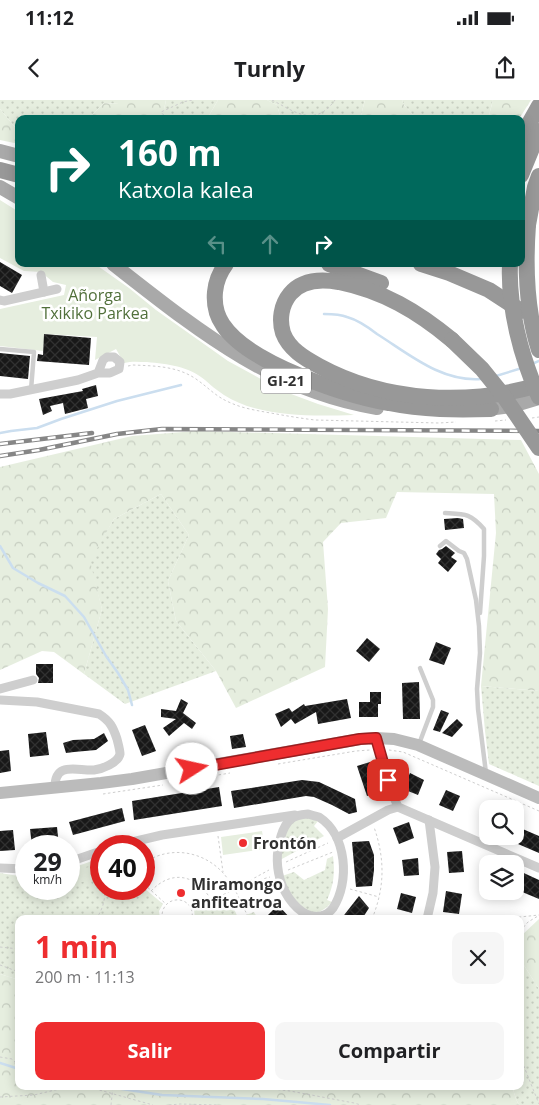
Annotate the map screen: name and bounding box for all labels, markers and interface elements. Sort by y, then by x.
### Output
text: 11:12 [25,5,74,31]
text: Turnly [234,53,305,83]
icon: back [20,54,48,82]
icon: share [491,54,519,82]
text: 160 m [118,129,222,176]
icon: right [35,135,100,200]
text: Katxola kalea [118,174,254,204]
icon: left [203,230,231,258]
icon: ahead [256,230,284,258]
icon: right [309,230,337,258]
park label: Añorga Txikiko Parkea [41,284,149,324]
road number: GI-21 [261,368,311,394]
position arrow [165,742,217,794]
pin [367,759,409,801]
icon: arrive [374,766,402,794]
map controls [479,800,524,900]
button: search [479,800,524,845]
place label: Frontón [253,832,317,854]
speed limit sign: 40 [90,835,155,900]
marker: Frontón [237,837,249,849]
text: 29 [33,844,62,878]
button: layers [479,855,524,900]
text: km/h [33,871,62,888]
place label: Miramongo anfiteatroa [191,873,283,913]
marker: Miramongo anfiteatroa [175,887,187,899]
text: 1 min [35,926,118,967]
button: close [452,932,504,984]
text: 200 m · 11:13 [35,966,135,988]
button: Salir [35,1022,265,1080]
button: Compartir [275,1022,504,1080]

